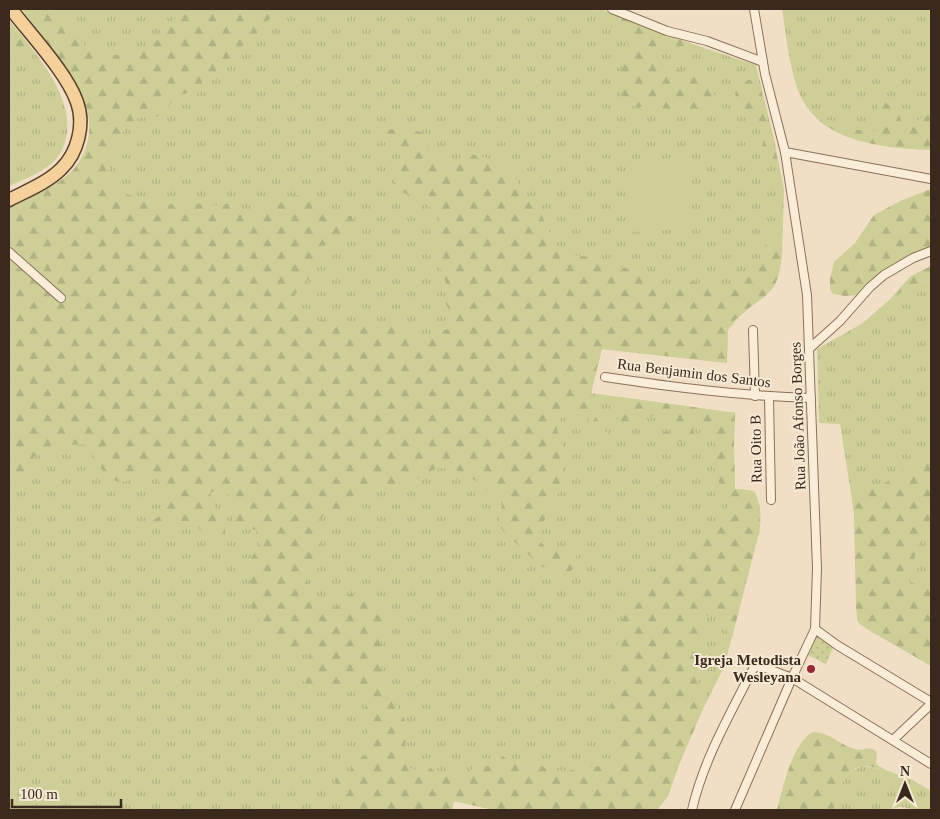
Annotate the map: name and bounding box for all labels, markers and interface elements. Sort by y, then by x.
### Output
street label: Rua João Afonso Borges [787,341,809,490]
street label: Rua Benjamin dos Santos [616,356,772,390]
street label: Rua Oito B [747,415,765,483]
place label: Igreja Metodista Wesleyana [694,652,801,685]
marker: Igreja Metodista Wesleyana [805,663,817,675]
north arrow [880,759,930,809]
text: N [900,764,910,779]
scale bar [12,776,121,808]
text: 100 m [20,786,58,802]

